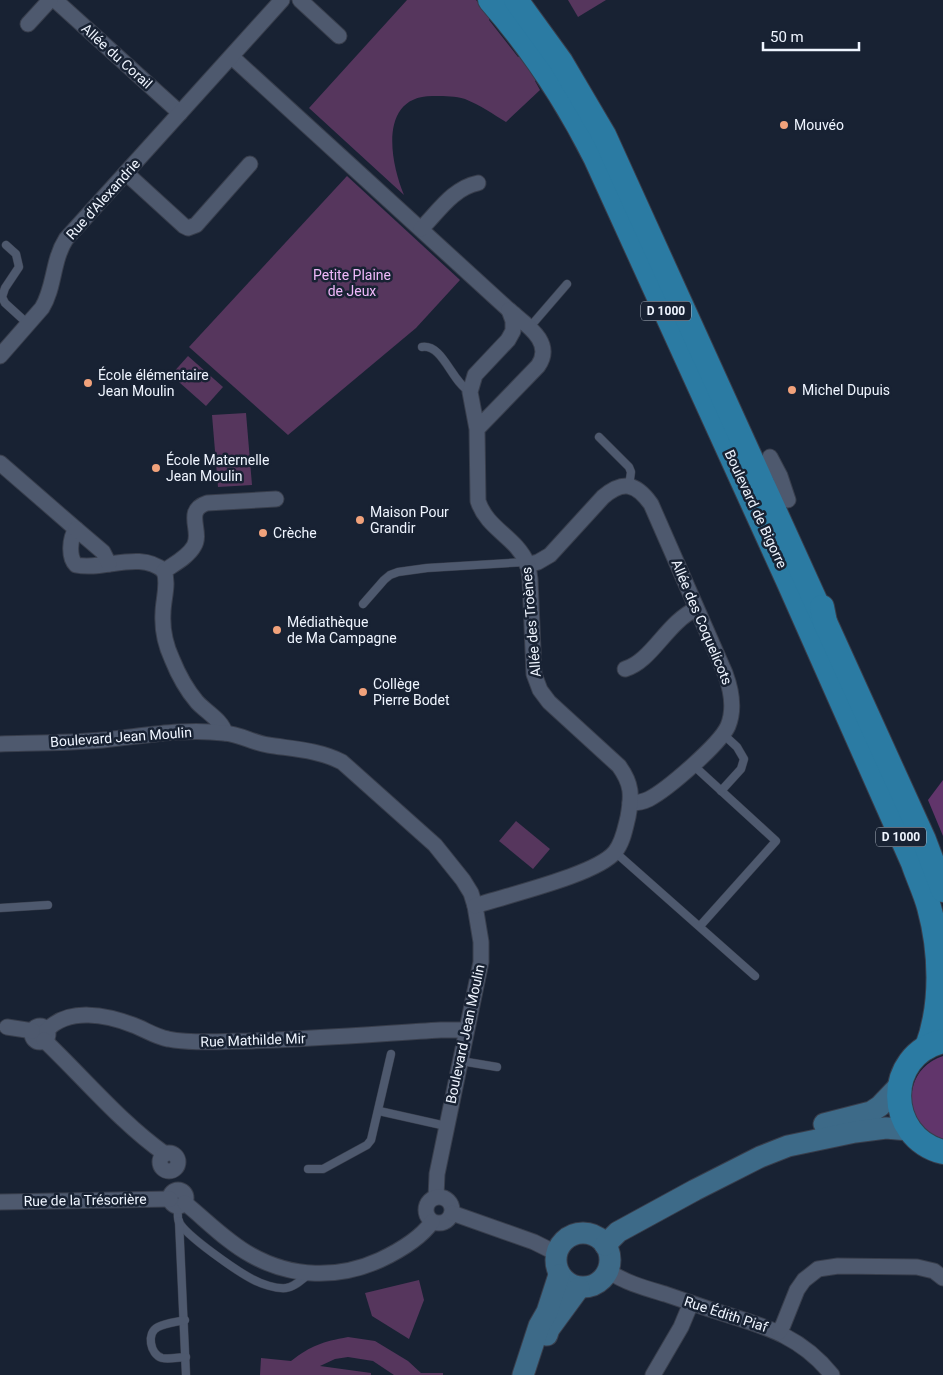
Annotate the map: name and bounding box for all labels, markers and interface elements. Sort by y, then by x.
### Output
street label: Allée du Corail [78,20,156,92]
scale bar [763,20,859,52]
text: 50 m [770,28,804,46]
place label: Mouvéo [794,117,844,133]
marker: Mouvéo [778,119,790,131]
street label: Rue d'Alexandrie [63,156,143,242]
park label: Petite Plaine de Jeux [313,267,391,299]
road number: D 1000 [641,302,691,321]
place label: École élémentaire Jean Moulin [98,366,209,399]
marker: École élémentaire Jean Moulin [82,377,94,389]
place label: Michel Dupuis [802,382,890,398]
marker: Michel Dupuis [786,384,798,396]
street label: Boulevard de Bigorre [721,447,791,571]
place label: École Maternelle Jean Moulin [166,451,269,484]
marker: École Maternelle Jean Moulin [150,462,162,474]
place label: Maison Pour Grandir [370,504,449,536]
marker: Maison Pour Grandir [354,514,366,526]
place label: Crèche [273,525,317,541]
marker: Crèche [257,527,269,539]
street label: Allée des Coquelicots [668,557,736,687]
street label: Allée des Troènes [518,566,544,678]
place label: Médiathèque de Ma Campagne [287,614,397,646]
marker: Médiathèque de Ma Campagne [271,624,283,636]
place label: Collège Pierre Bodet [373,676,450,708]
marker: Collège Pierre Bodet [357,686,369,698]
street label: Boulevard Jean Moulin [50,724,192,750]
road number: D 1000 [876,828,926,846]
street label: Boulevard Jean Moulin [442,963,488,1105]
street label: Rue Mathilde Mir [200,1030,306,1050]
street label: Rue de la Trésorière [23,1191,147,1209]
street label: Rue Édith Piaf [682,1292,770,1335]

